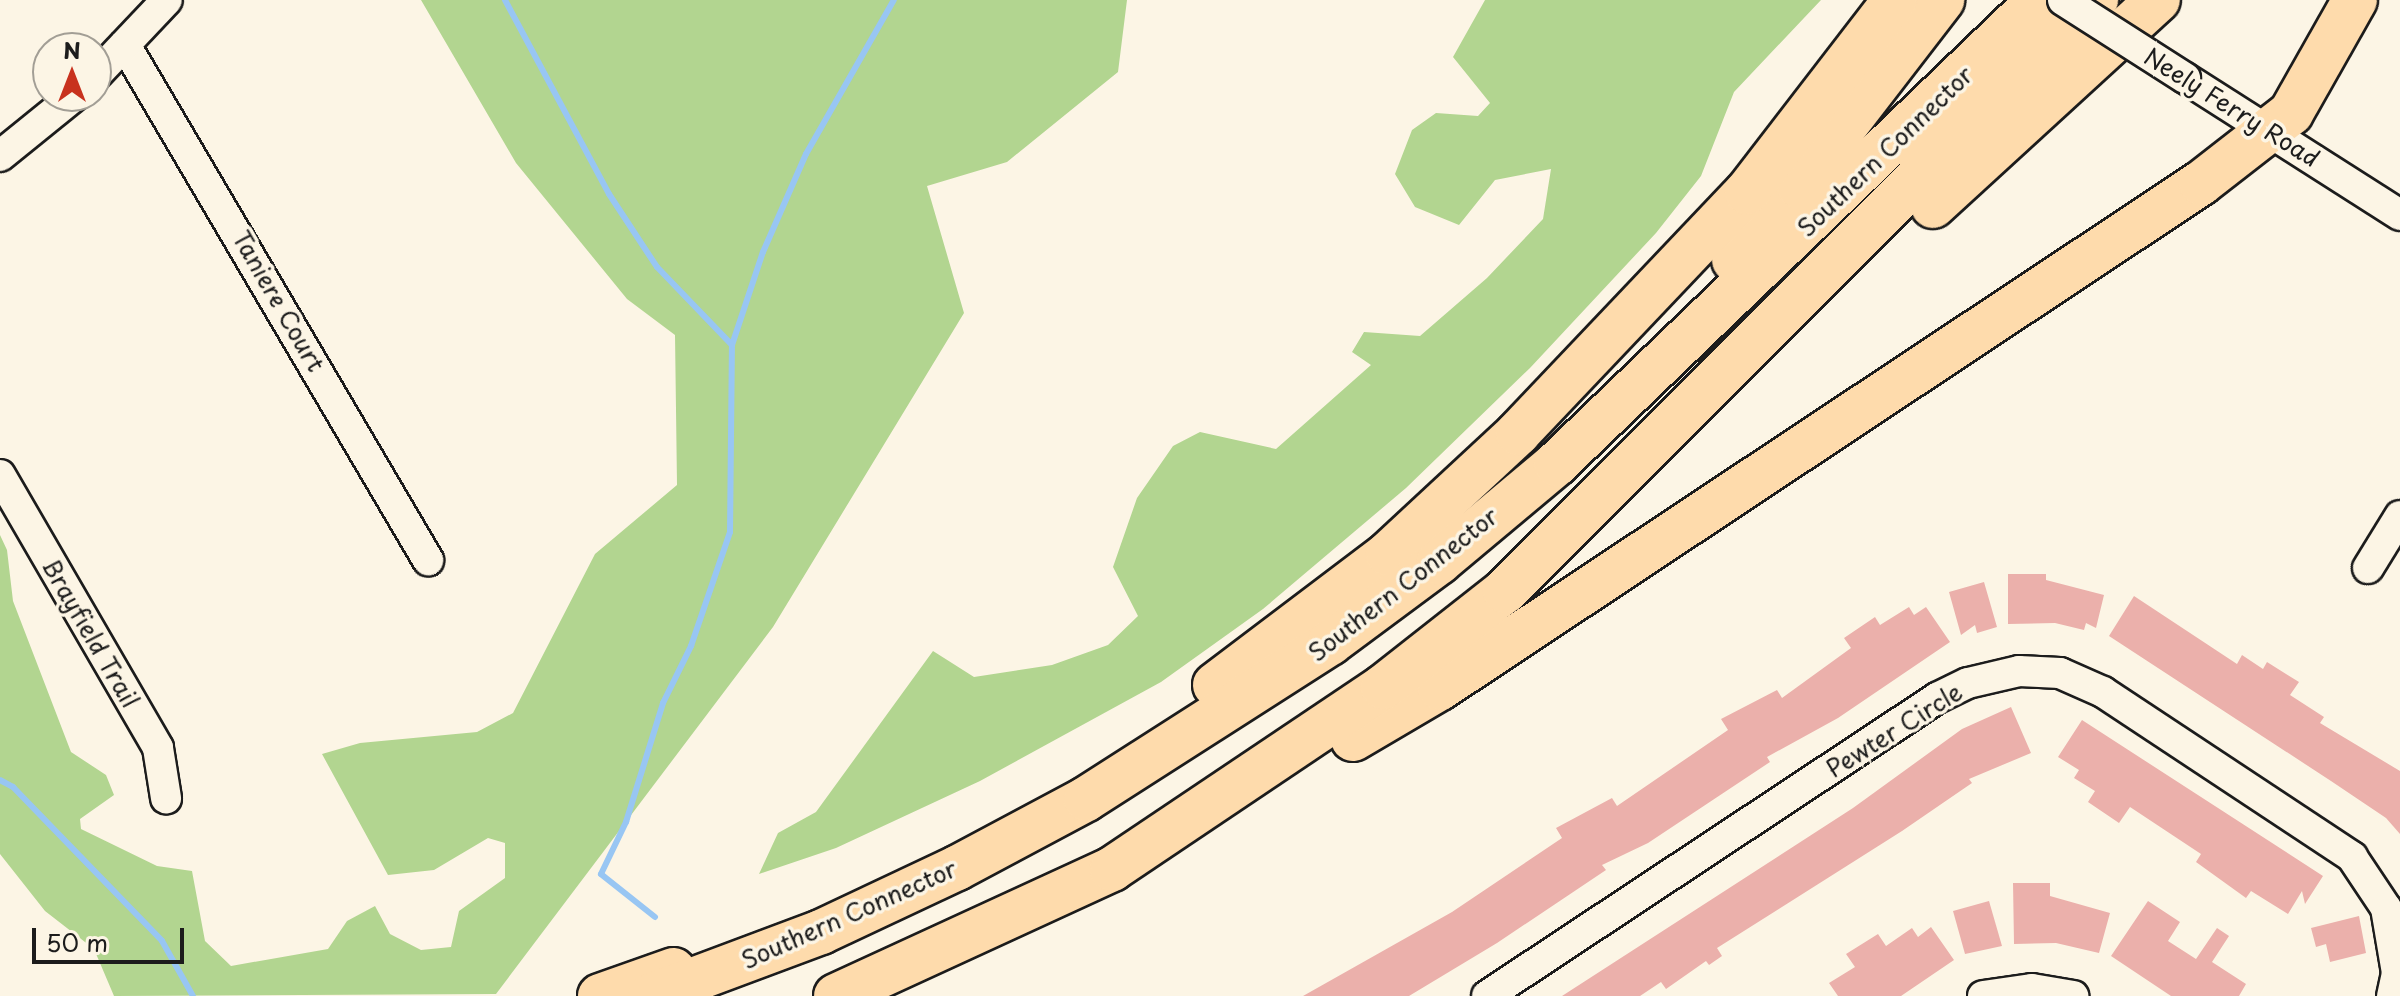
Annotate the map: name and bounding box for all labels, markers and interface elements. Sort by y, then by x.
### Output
north arrow [32,32,112,112]
text: N [63,33,81,66]
street label: Neely Ferry Road [2140,42,2324,172]
street label: Southern Connector [1791,59,1979,243]
street label: Taniere Court [227,225,331,377]
street label: Southern Connector [1302,501,1504,667]
street label: Brayfield Trail [37,553,145,713]
street label: Pewter Circle [1820,676,1968,784]
street label: Southern Connector [736,853,962,975]
scale bar [36,912,188,962]
text: 50 m [46,924,108,960]

